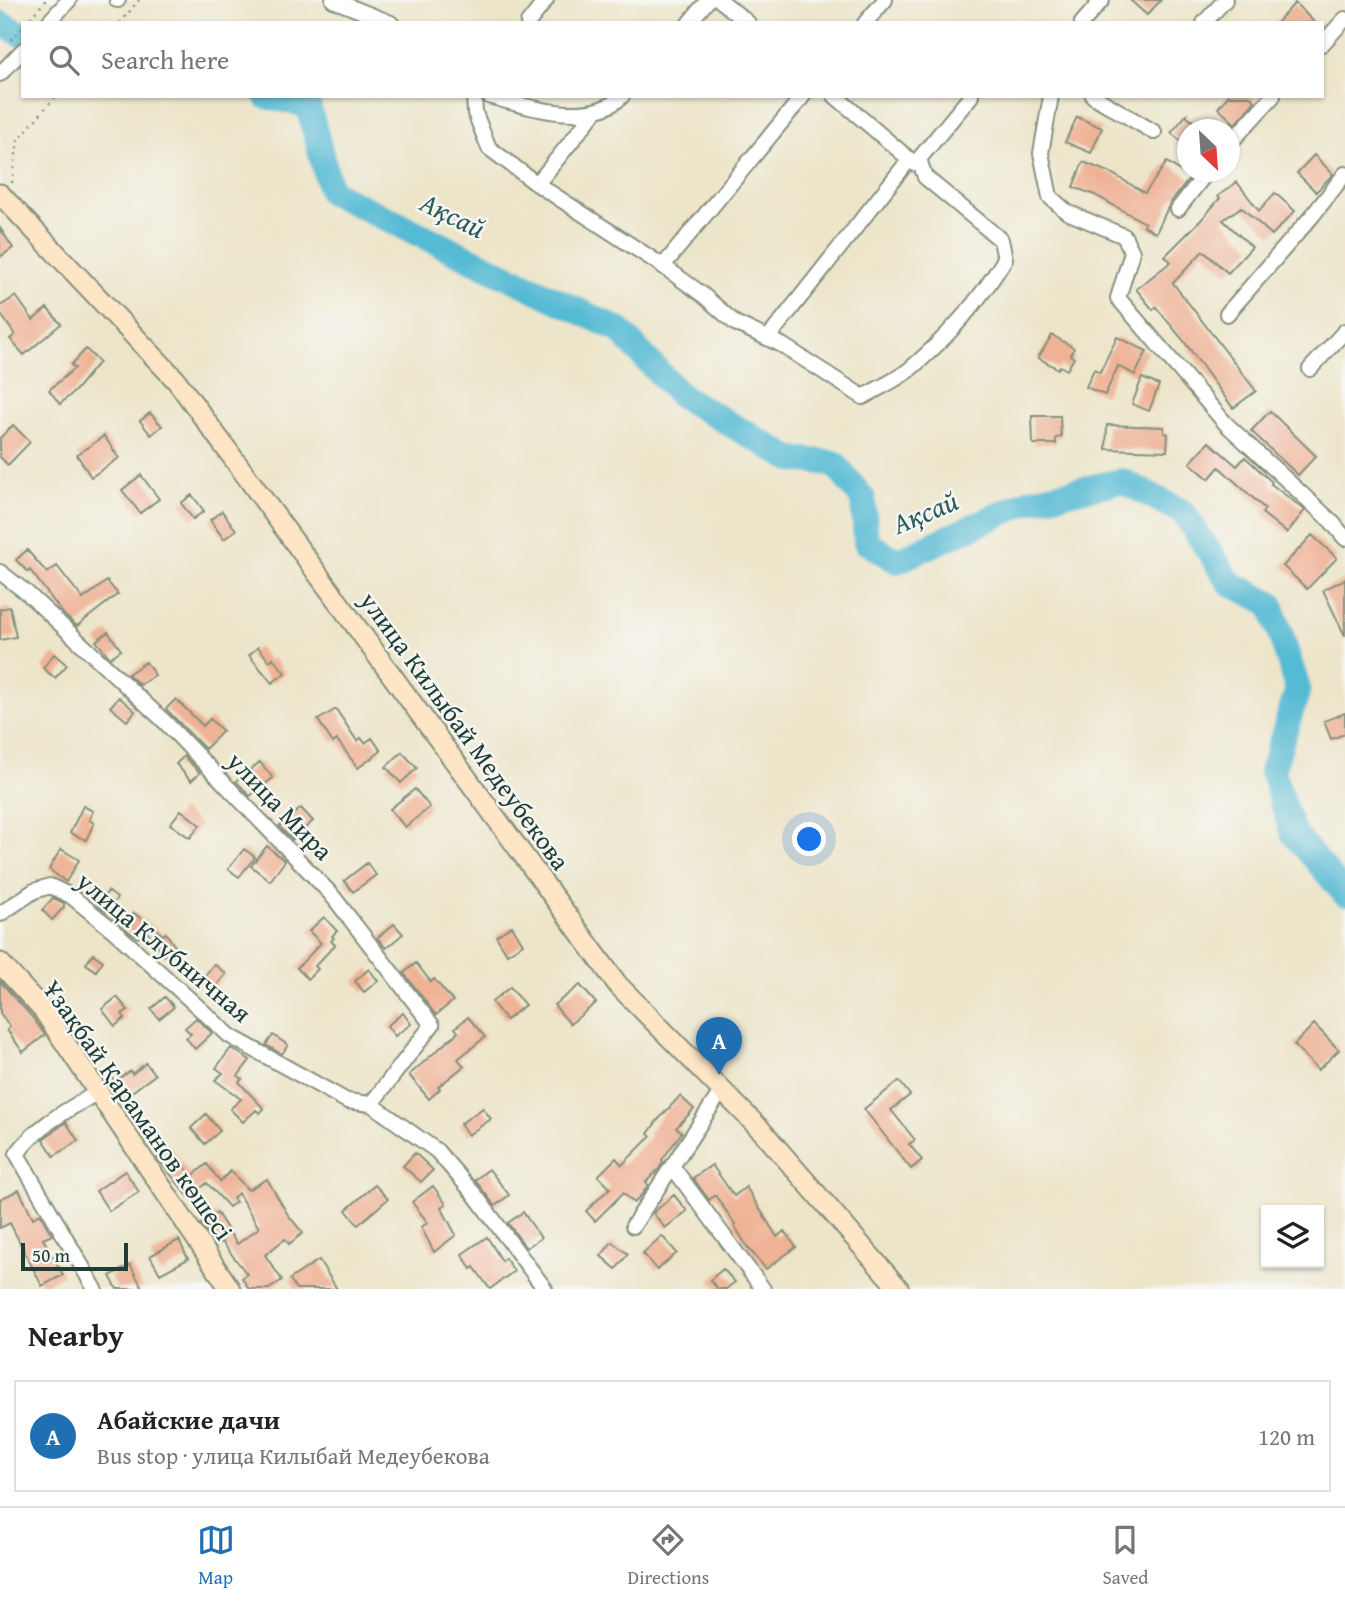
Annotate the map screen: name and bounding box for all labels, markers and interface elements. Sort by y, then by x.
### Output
search box [21,21,1324,98]
text: Search here [101,40,229,79]
icon: search [45,41,83,79]
north arrow [1177,119,1240,182]
water label: Ақсай [413,181,493,248]
water label: Ақсай [885,479,964,544]
street label: улица Килыбай Медеубекова [350,582,580,879]
street label: улица Мира [218,742,343,869]
your location [792,822,826,856]
street label: улица Клубничная [68,861,260,1032]
street label: Ұзақбай Қараманов көшесі [33,971,243,1248]
pin: A [696,1017,742,1075]
map controls [1261,1205,1324,1268]
button: layers [1261,1205,1324,1268]
scale bar [21,1240,128,1272]
text: 50 m [32,1241,70,1269]
text: Nearby [28,1313,124,1357]
text: Абайские дачи [97,1400,280,1439]
text: A [46,1420,60,1453]
text: 120 m [1258,1420,1315,1453]
text: Bus stop · улица Килыбай Медеубекова [97,1439,490,1472]
tab: Map [197,1521,235,1591]
tab: Directions [628,1521,709,1591]
tab: Saved [1102,1521,1148,1591]

